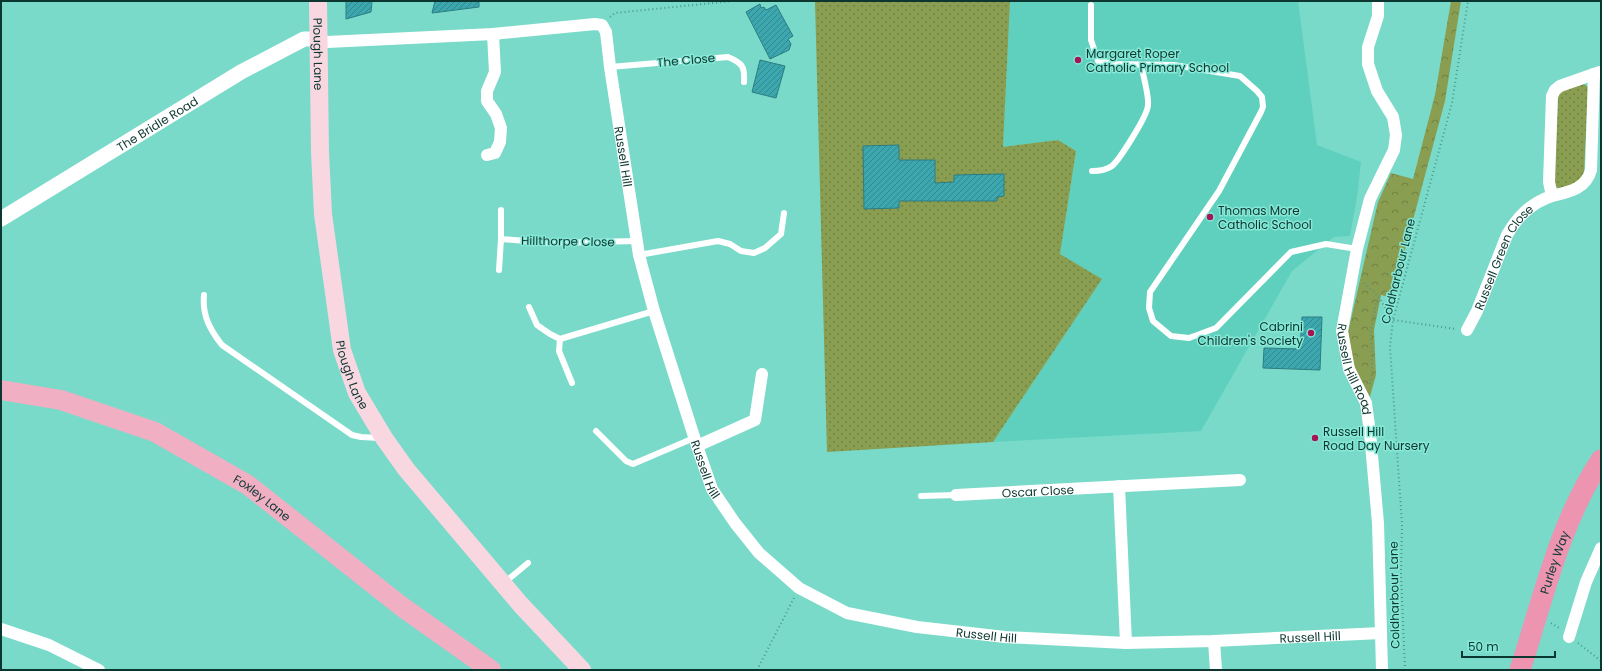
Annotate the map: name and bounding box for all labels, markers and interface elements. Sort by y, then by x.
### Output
street label: Plough Lane [310,18,328,90]
place label: Margaret Roper Catholic Primary School [1086,45,1229,76]
street label: The Close [656,49,716,71]
marker: Margaret Roper Catholic Primary School [1073,55,1083,65]
street label: The Bridle Road [113,92,201,155]
street label: Russell Hill [611,125,637,188]
street label: Russell Green Close [1470,200,1536,312]
place label: Thomas More Catholic School [1218,202,1312,233]
marker: Thomas More Catholic School [1205,212,1215,222]
street label: Coldharbour Lane [1377,217,1419,325]
street label: Hillthorpe Close [521,232,615,250]
place label: Cabrini Children's Society [1198,318,1303,349]
street label: Russell Hill Road [1334,322,1376,416]
marker: Cabrini Children's Society [1306,328,1316,338]
street label: Plough Lane [332,339,373,412]
place label: Russell Hill Road Day Nursery [1323,423,1430,454]
marker: Russell Hill Road Day Nursery [1310,433,1320,443]
street label: Russell Hill [687,438,724,502]
street label: Foxley Lane [230,470,295,525]
street label: Oscar Close [1001,480,1075,501]
street label: Purley Way [1535,528,1573,596]
street label: Coldharbour Lane [1385,541,1403,649]
street label: Russell Hill [955,623,1017,646]
street label: Russell Hill [1279,626,1341,646]
scale bar [1462,633,1555,659]
text: 50 m [1468,638,1499,655]

